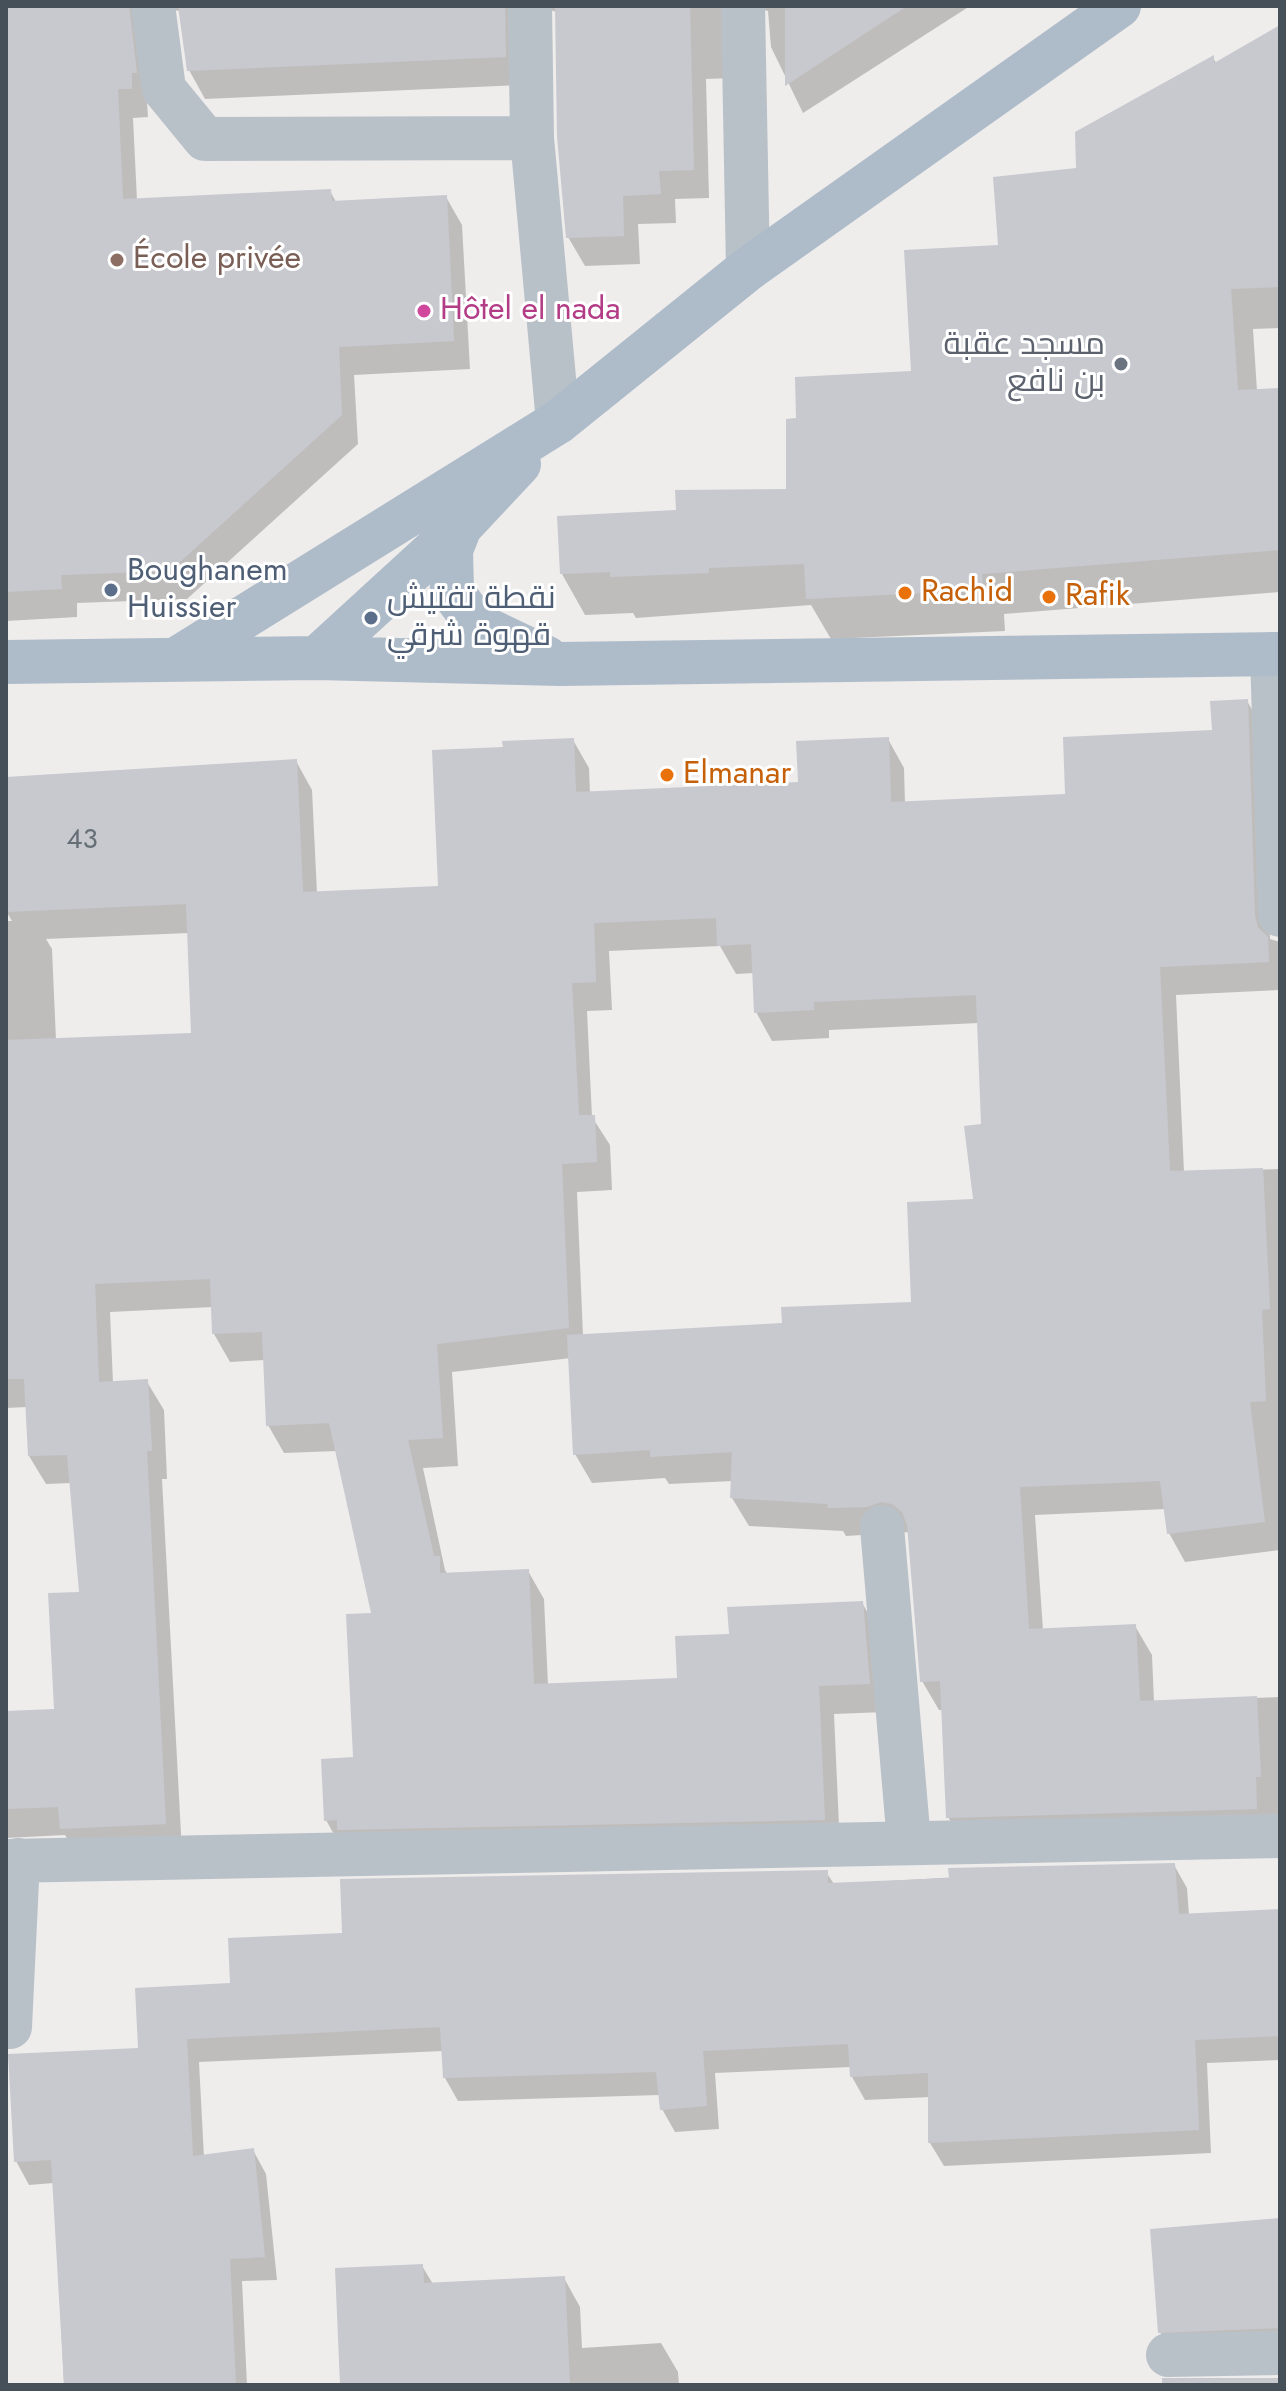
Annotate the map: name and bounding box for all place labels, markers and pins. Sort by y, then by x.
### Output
place label: École privée [133,241,301,279]
marker: École privée [108,251,126,269]
place label: Hôtel el nada [440,292,621,330]
marker: Hôtel el nada [415,302,433,320]
place label: مسجد عقبة بن نافع [944,327,1105,402]
marker: مسجد عقبة بن نافع [1112,355,1130,373]
place label: Boughanem Huissier [127,553,288,628]
place label: Rachid [921,574,1013,612]
place label: Rafik [1065,578,1130,616]
marker: Boughanem Huissier [102,581,120,599]
place label: نقطة تفتيش قهوة شرقي [387,581,556,656]
marker: Rachid [896,584,914,602]
marker: Rafik [1040,588,1058,606]
marker: نقطة تفتيش قهوة شرقي [362,609,380,627]
place label: Elmanar [683,756,791,794]
marker: Elmanar [658,766,676,784]

